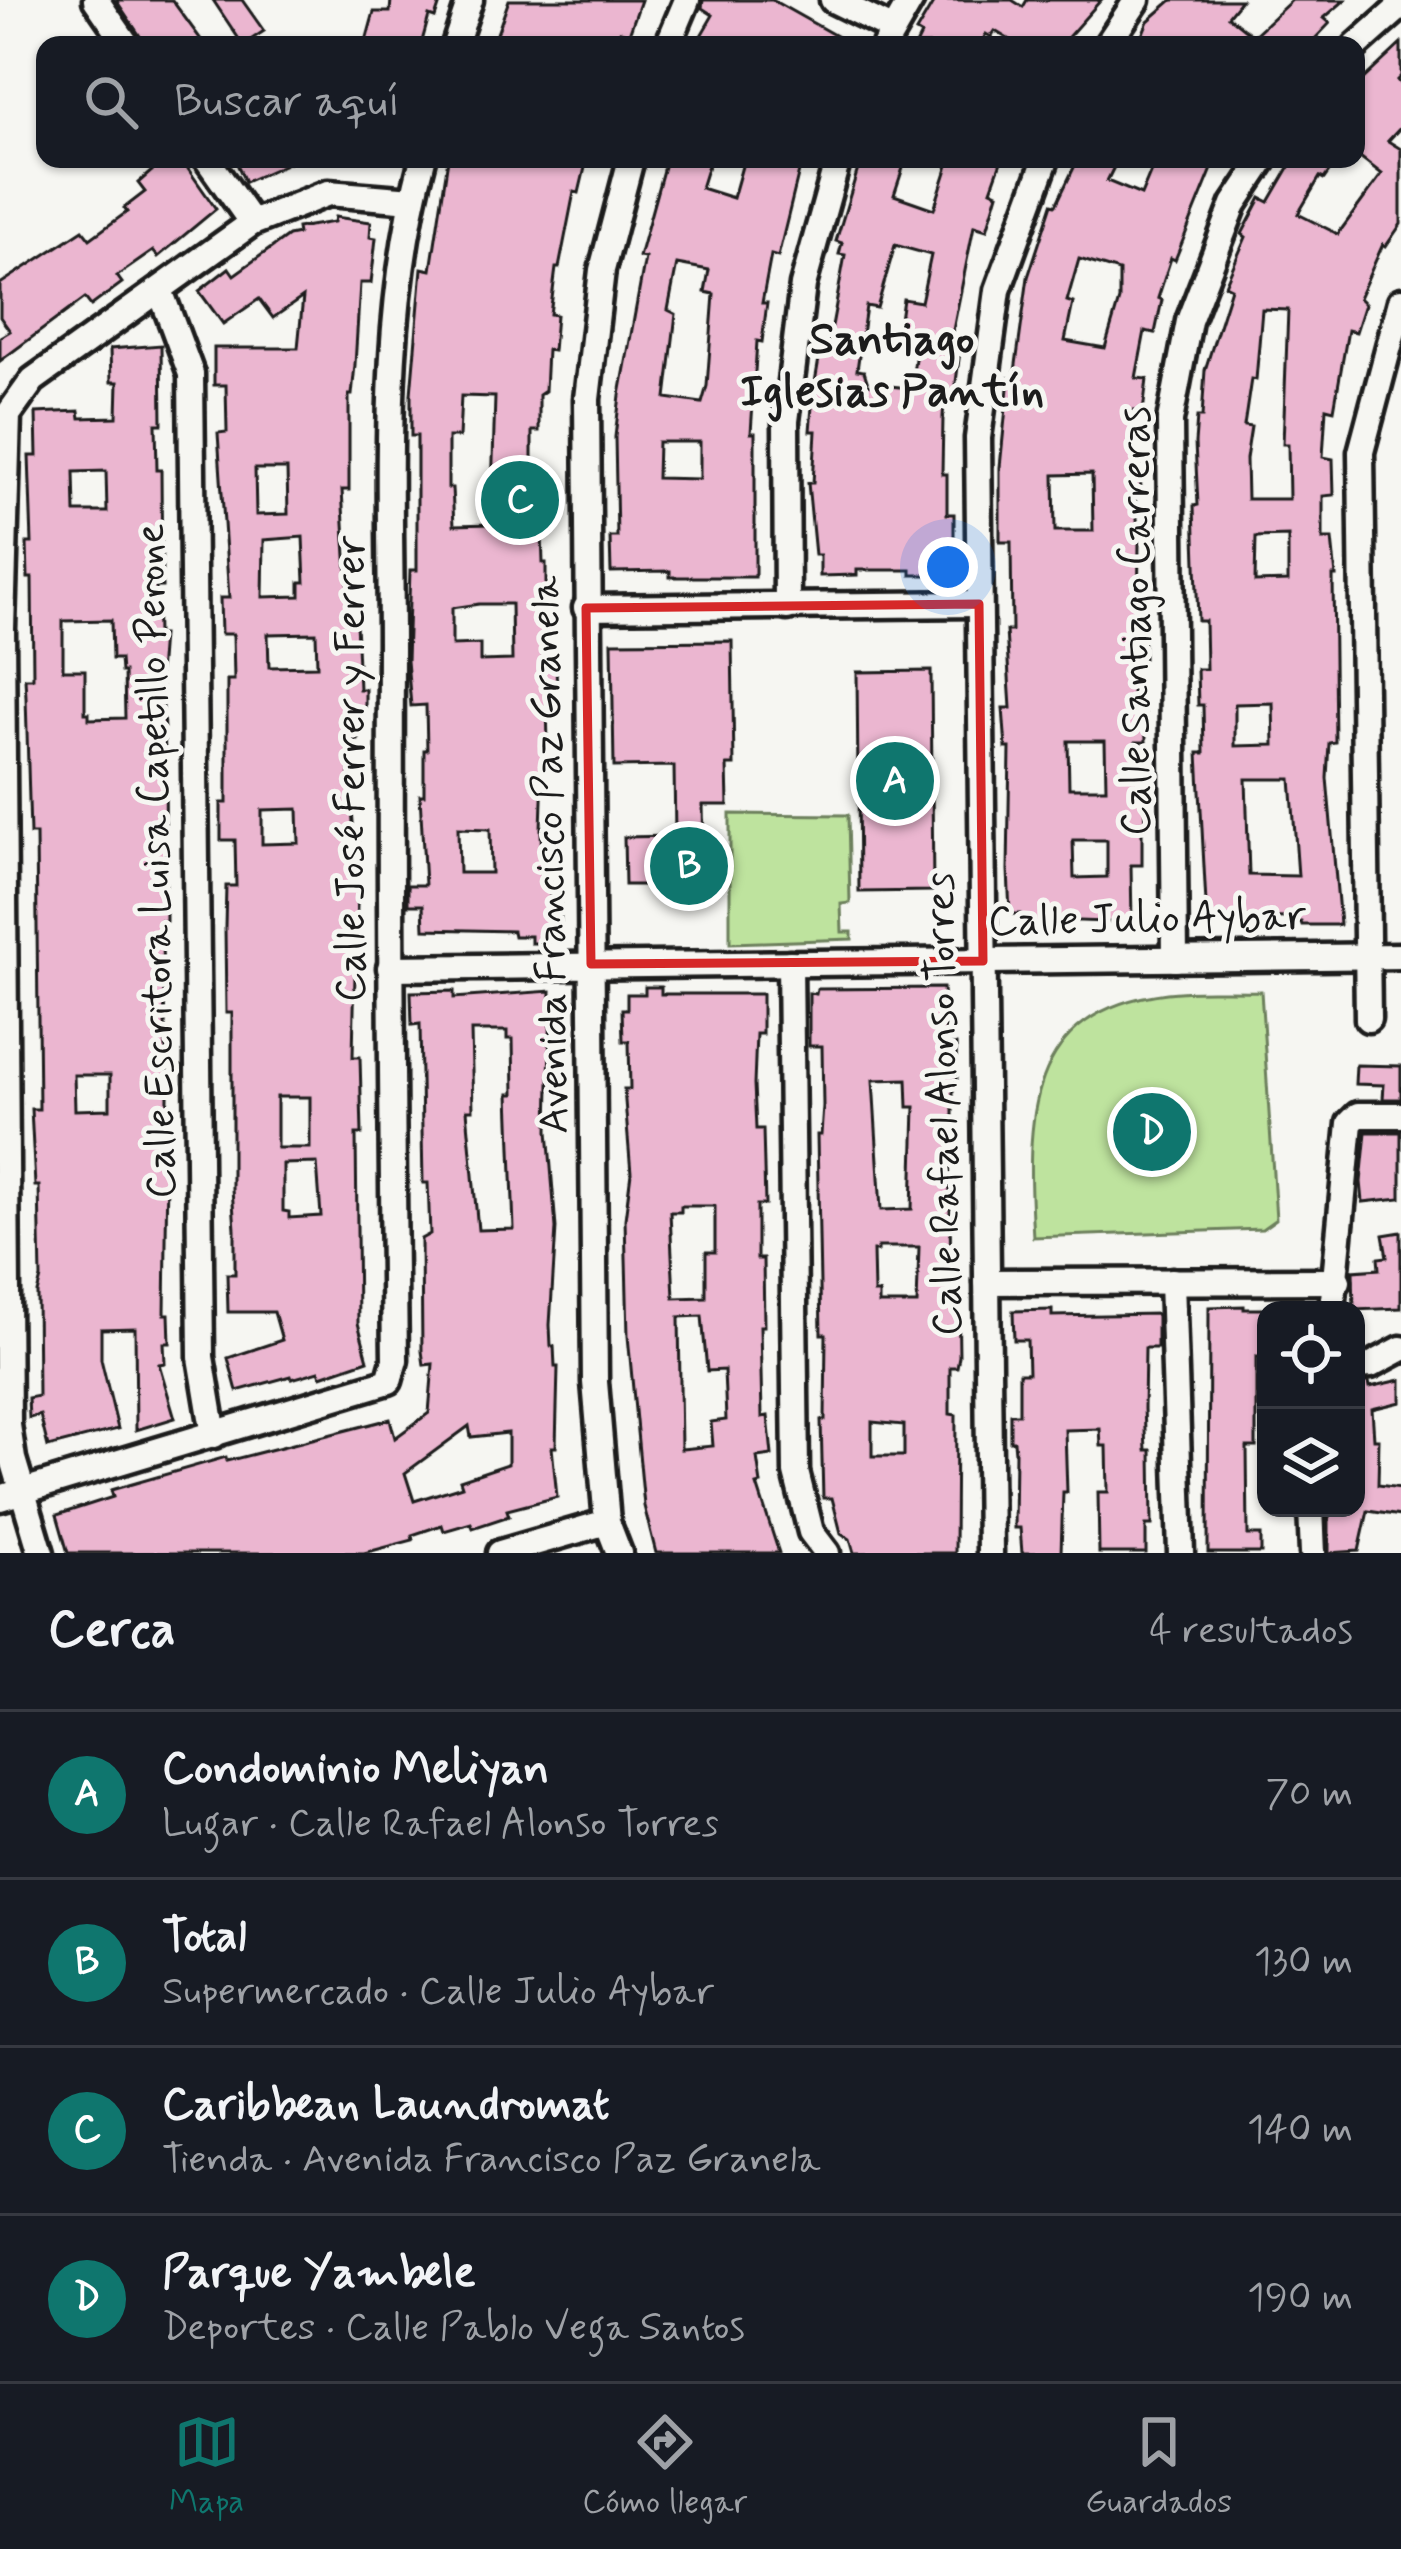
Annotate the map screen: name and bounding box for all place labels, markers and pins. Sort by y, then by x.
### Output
pin: C [481,455,559,545]
pin: A [856,736,934,826]
pin: B [650,821,728,911]
pin: D [1113,1087,1191,1177]

